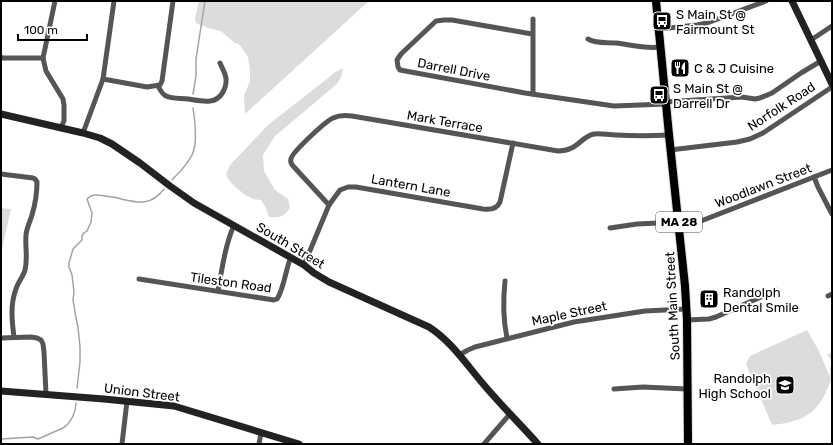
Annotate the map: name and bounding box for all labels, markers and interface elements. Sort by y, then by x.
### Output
place label: S Main St @ Fairmount St [676,7,755,37]
bus stop icon: S Main St @ Fairmount St [651,10,673,32]
scale bar [18,16,87,42]
text: 100 m [24,23,58,37]
street label: Darrell Drive [416,55,492,84]
restaurant icon: C & J Cuisine [669,57,691,79]
place label: C & J Cuisine [694,61,774,76]
street label: Norfolk Road [745,79,818,134]
place label: S Main St @ Darrell Dr [673,81,743,111]
bus stop icon: S Main St @ Darrell Dr [648,84,670,106]
street label: Mark Terrace [406,107,484,136]
street label: Woodlawn Street [713,160,814,211]
street label: Lantern Lane [370,171,452,200]
road number: MA 28 [656,212,702,232]
street label: South Street [254,219,328,272]
street label: South Main Street [662,251,683,361]
street label: Tileston Road [189,269,273,296]
place label: Randolph Dental Smile [723,285,799,315]
building icon: Randolph Dental Smile [698,288,720,310]
street label: Maple Street [530,298,608,329]
place label: Randolph High School [698,371,771,402]
school or university icon: Randolph High School [774,374,796,396]
street label: Union Street [103,380,181,405]

